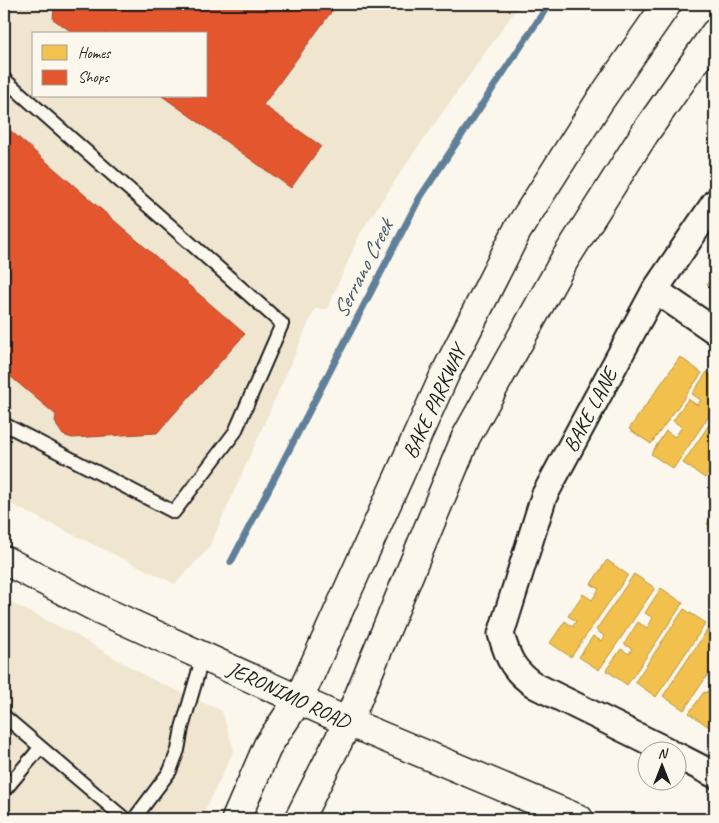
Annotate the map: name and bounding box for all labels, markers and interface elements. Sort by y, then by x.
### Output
legend [32,32,208,98]
text: Homes [78,44,112,63]
text: Shops [78,68,111,87]
water label: Serrano Creek [327,212,401,322]
street label: BAKE PARKWAY [397,337,473,463]
street label: BAKE LANE [557,361,624,456]
street label: JERONIMO ROAD [223,655,356,735]
north arrow [636,740,686,790]
text: N [658,745,669,762]

